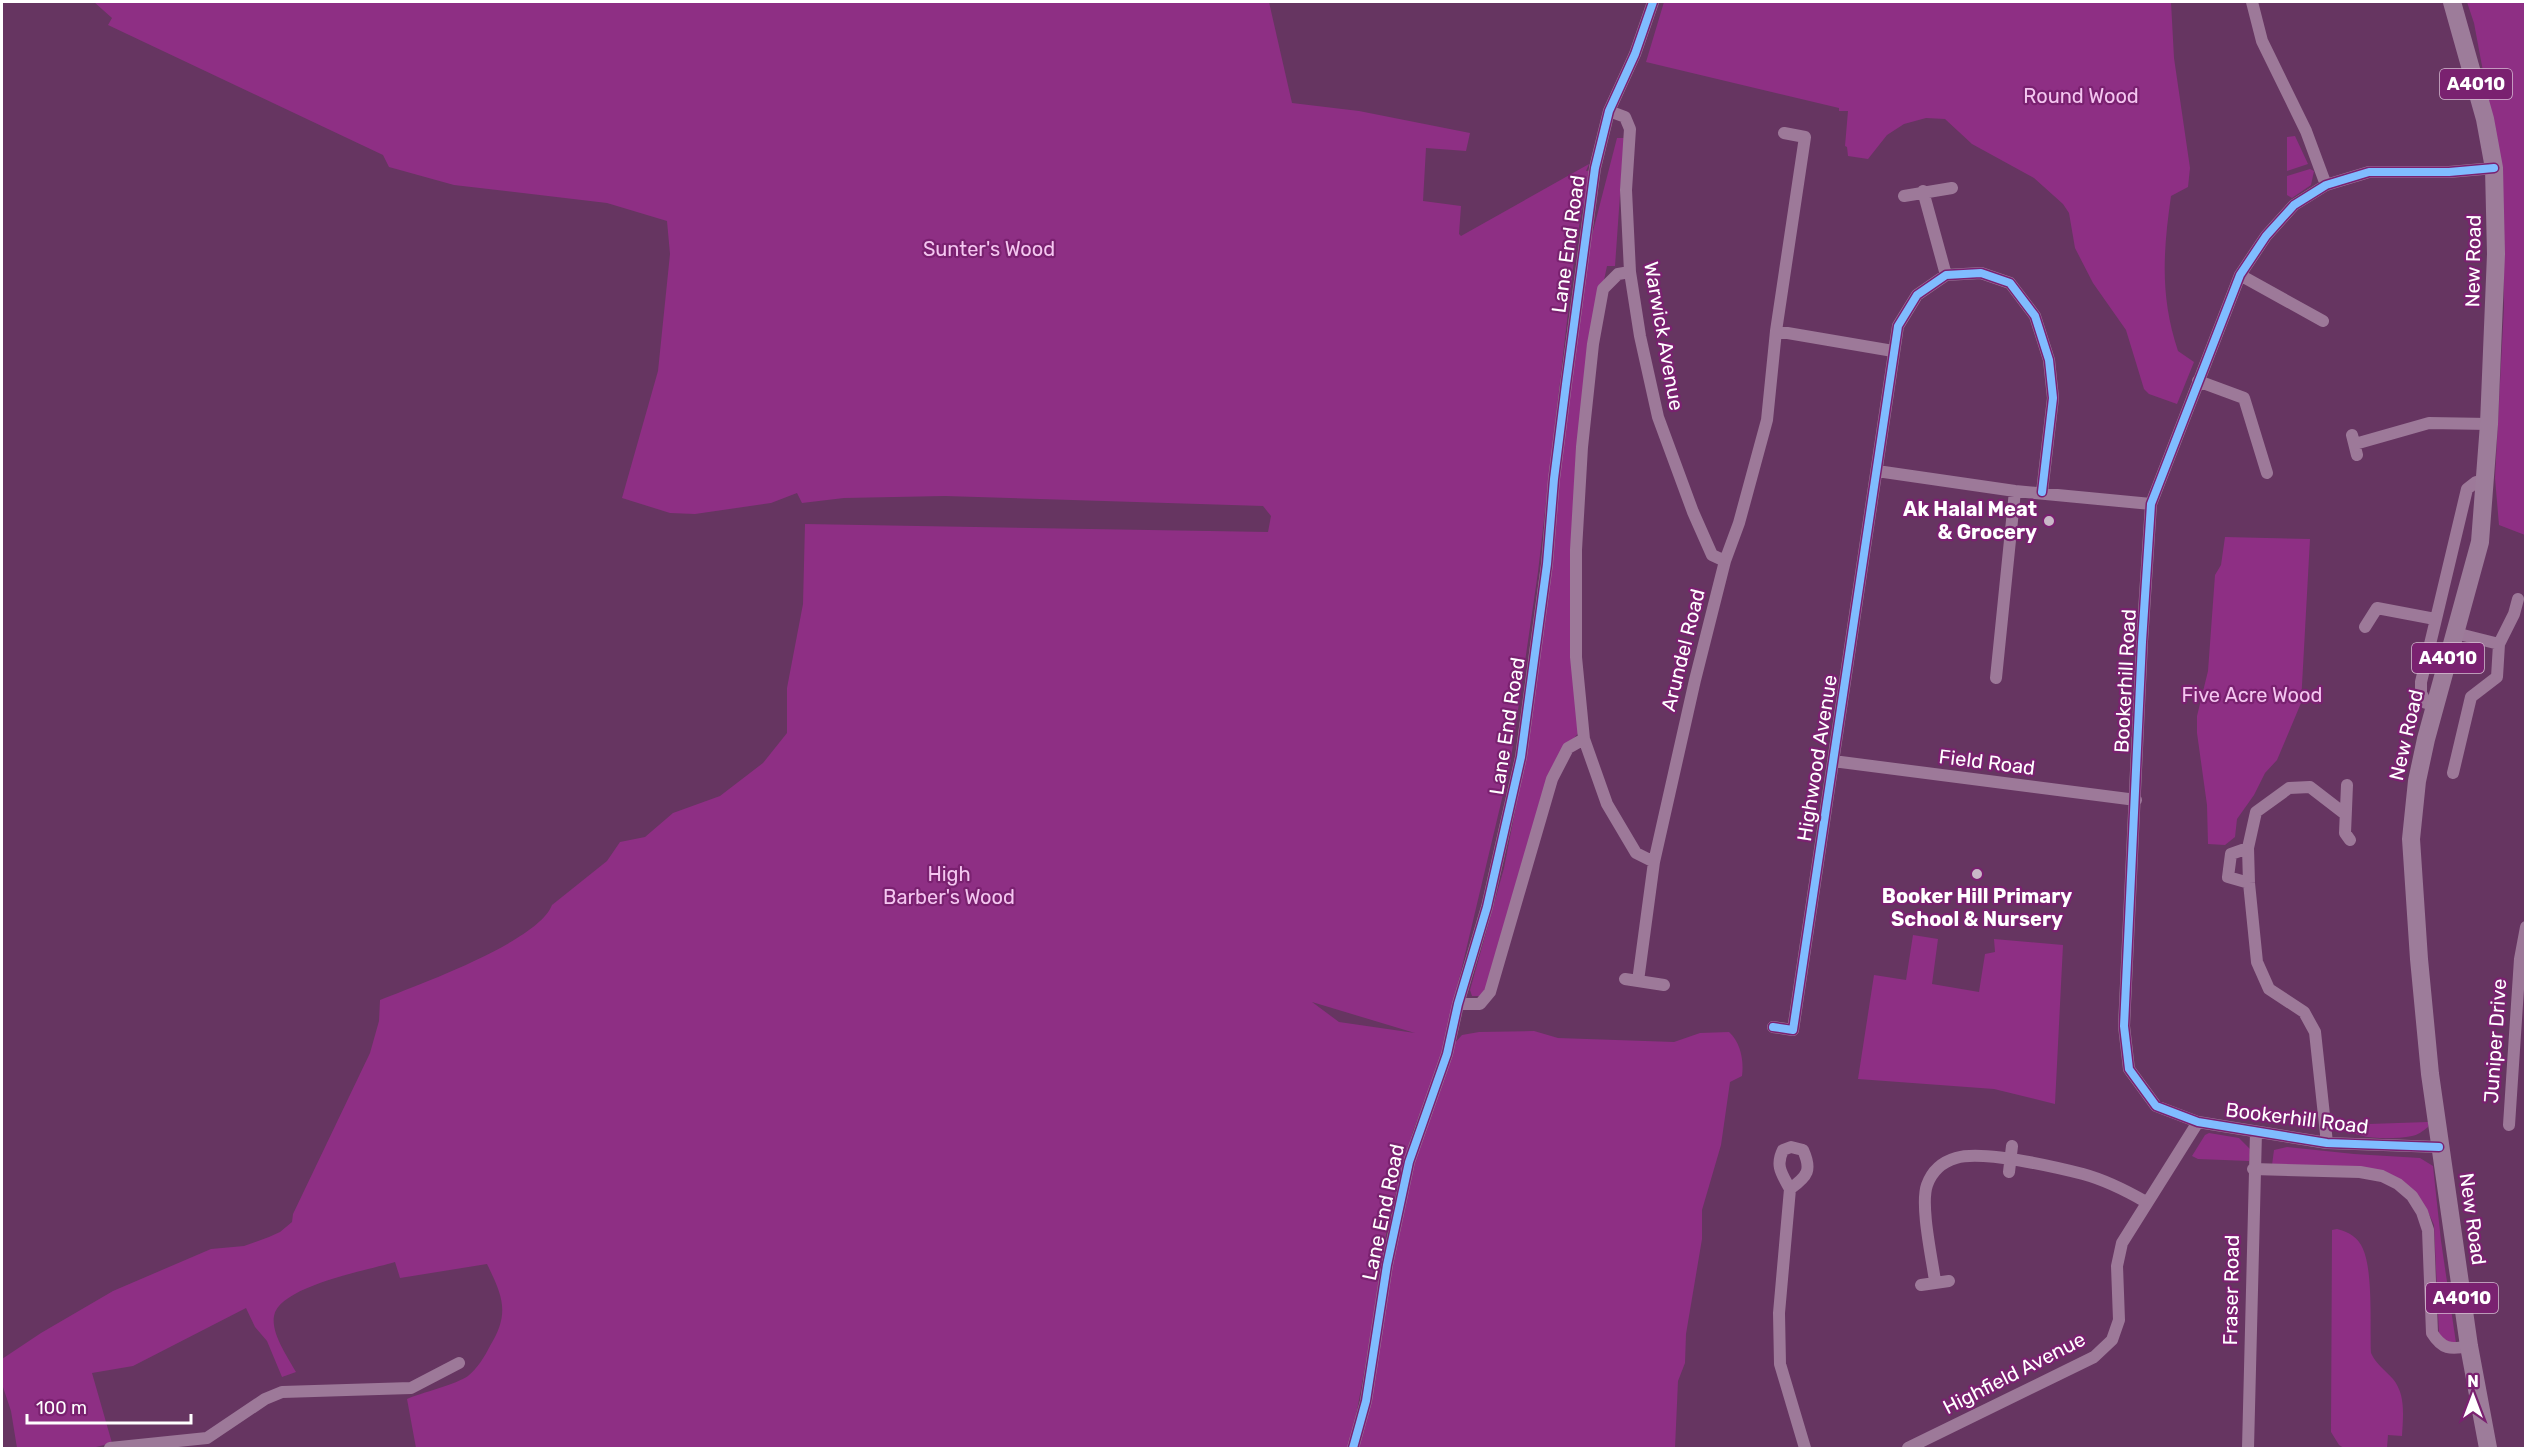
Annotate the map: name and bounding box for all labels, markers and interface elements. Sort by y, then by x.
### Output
road number: A4010 [2440,69,2512,99]
park label: Round Wood [2023,84,2139,108]
street label: Lane End Road [1546,174,1590,314]
street label: New Road [2460,214,2486,308]
park label: Sunter's Wood [923,237,1055,261]
street label: Warwick Avenue [1639,260,1689,412]
place label: Ak Halal Meat & Grocery [1903,497,2037,544]
marker: Ak Halal Meat & Grocery [2042,514,2056,528]
street label: Arundel Road [1656,586,1710,714]
street label: Bookerhill Road [2109,608,2141,754]
road number: A4010 [2412,643,2484,673]
street label: Lane End Road [1484,655,1530,797]
street label: Highwood Avenue [1792,673,1842,843]
park label: Five Acre Wood [2182,683,2322,707]
street label: New Road [2384,687,2428,783]
street label: Field Road [1938,744,2036,780]
park label: High Barber's Wood [883,862,1015,909]
marker: Booker Hill Primary School & Nursery [1970,867,1984,881]
place label: Booker Hill Primary School & Nursery [1882,884,2072,931]
street label: Juniper Drive [2479,978,2511,1104]
street label: Bookerhill Road [2224,1097,2370,1139]
street label: Lane End Road [1357,1142,1409,1282]
street label: New Road [2455,1171,2491,1267]
street label: Fraser Road [2218,1234,2244,1346]
road number: A4010 [2426,1283,2498,1313]
street label: Highfield Avenue [1939,1327,2089,1419]
north arrow [2443,1366,2503,1426]
text: N [2467,1372,2479,1391]
scale bar [27,1387,190,1425]
text: 100 m [36,1397,87,1419]

